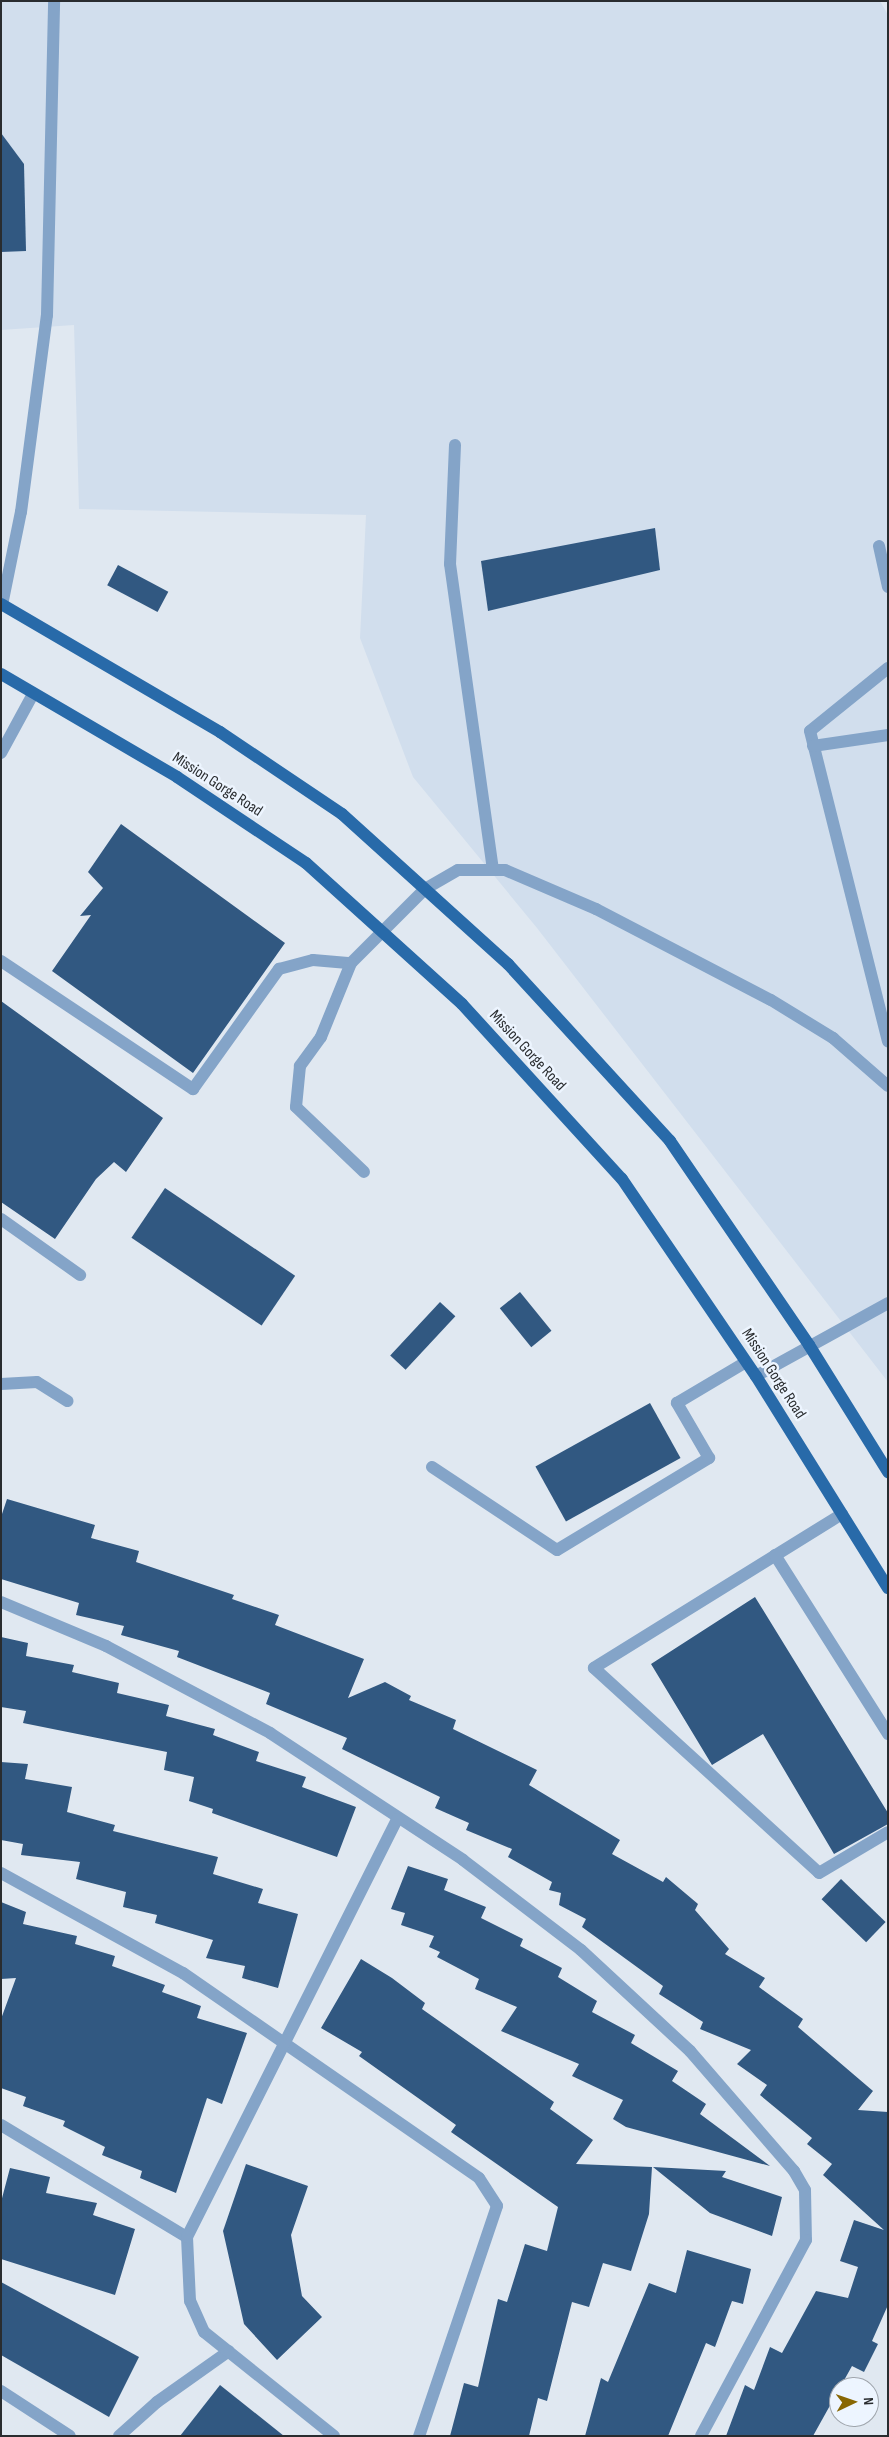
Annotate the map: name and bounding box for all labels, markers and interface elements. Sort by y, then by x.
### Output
street label: Mission Gorge Road [168,749,266,821]
street label: Mission Gorge Road [485,1007,569,1095]
street label: Mission Gorge Road [737,1325,809,1423]
north arrow [829,2377,879,2427]
text: N [860,2397,877,2405]

